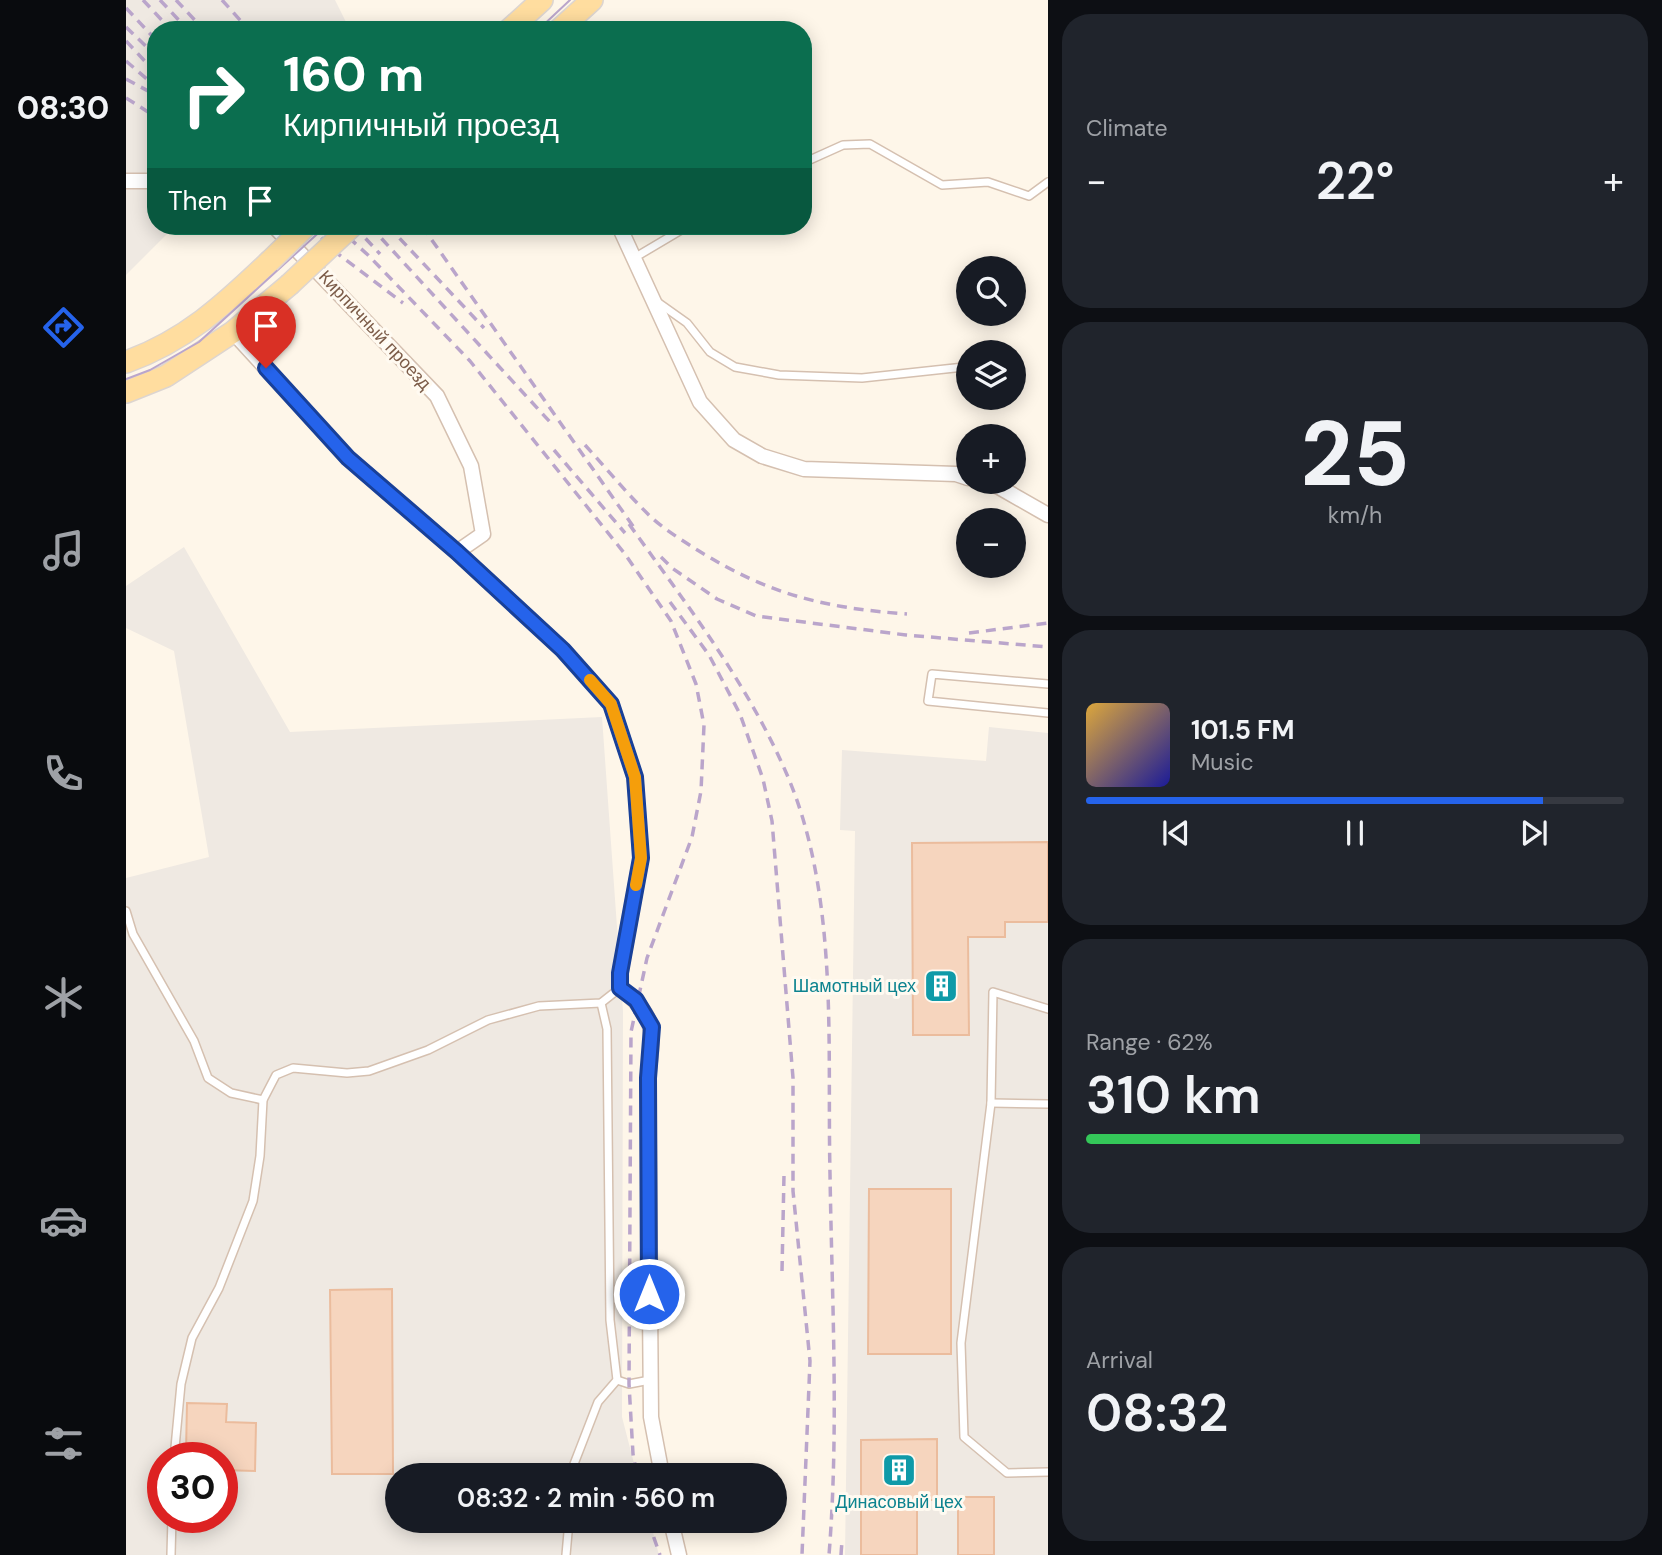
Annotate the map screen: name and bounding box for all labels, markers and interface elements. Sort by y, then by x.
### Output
text: 160 m [283,42,424,106]
icon: right [168,49,259,140]
text: 08:30 [17,87,109,129]
text: Кирпичный проезд [283,104,559,146]
text: Climate [1086,113,1168,143]
text: 22° [1316,147,1394,215]
text: − [1086,156,1107,206]
text: + [1603,156,1624,206]
icon: arrive [241,182,279,220]
text: Then [168,184,227,218]
map controls [956,256,1026,578]
button: search [956,256,1026,326]
street label: Кирпичный проезд [313,265,437,395]
pin [236,296,296,368]
icon: directions [39,303,88,352]
icon: arrive [247,307,285,345]
button: layers [956,340,1026,410]
text: 25 [1300,395,1410,513]
button: + [956,424,1026,494]
text: km/h [1328,500,1382,530]
button: − [956,508,1026,578]
icon: music [39,526,88,575]
text: 101.5 FM [1191,713,1295,747]
text: Music [1191,747,1254,777]
icon: phone [39,749,88,798]
icon: previous [1157,814,1195,852]
icon: pause [1336,814,1374,852]
icon: next [1515,814,1553,852]
building icon: Шамотный цех [922,967,960,1005]
icon: climate [39,973,88,1022]
place label: Шамотный цех [793,974,916,998]
text: Range · 62% [1086,1027,1212,1057]
text: 310 km [1086,1061,1261,1129]
icon: car [39,1196,88,1245]
position arrow [612,1257,686,1331]
text: Arrival [1086,1345,1153,1375]
text: 08:32 [1086,1379,1228,1447]
icon: filters [39,1419,88,1468]
speed limit sign: 30 [147,1442,238,1533]
building icon: Динасовый цех [880,1451,918,1489]
text: 08:32 · 2 min · 560 m [457,1481,715,1515]
place label: Динасовый цех [835,1490,963,1514]

